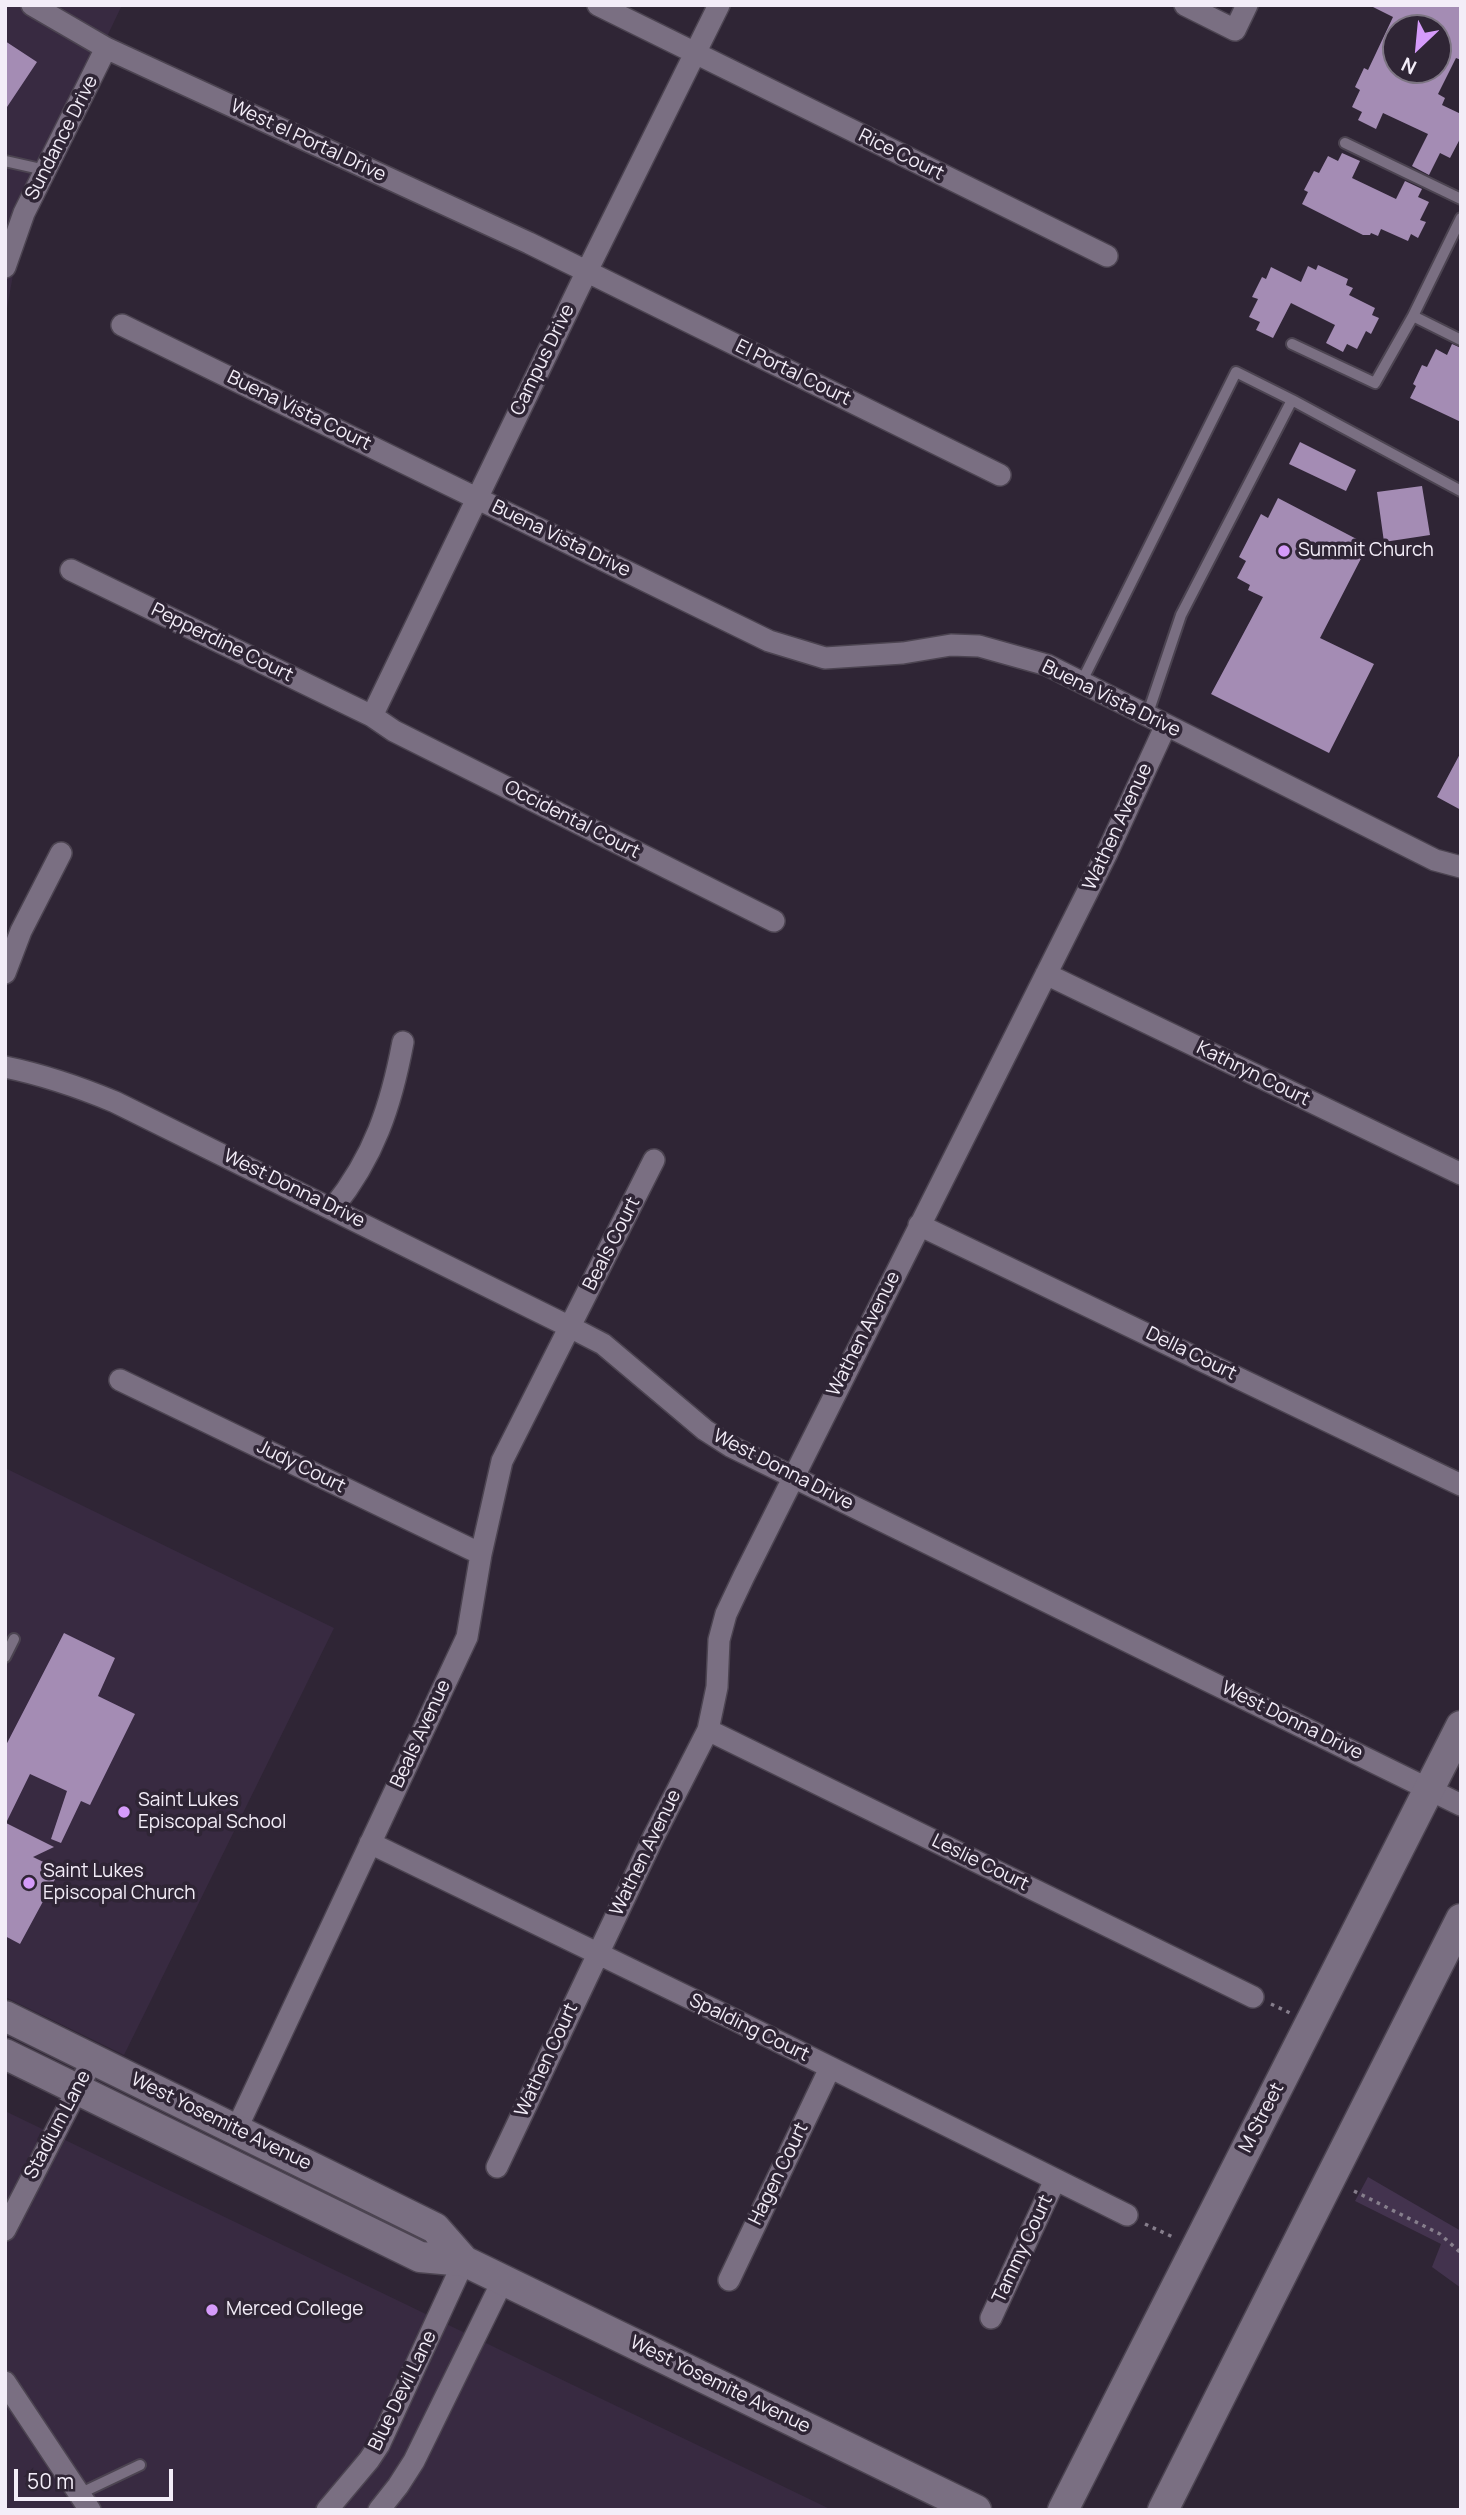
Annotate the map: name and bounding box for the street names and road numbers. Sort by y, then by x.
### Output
street label: Sundance Drive [21,72,103,204]
street label: West el Portal Drive [227,95,389,187]
street label: Rice Court [855,125,947,185]
street label: Campus Drive [506,301,580,419]
street label: El Portal Court [732,335,854,411]
street label: Buena Vista Court [223,366,375,456]
street label: Buena Vista Drive [488,496,634,582]
street label: Pepperdine Court [147,599,297,687]
street label: Buena Vista Drive [1038,656,1184,742]
street label: Wathen Avenue [1079,760,1157,894]
street label: Occidental Court [500,776,644,864]
street label: Kathryn Court [1193,1037,1313,1111]
street label: West Donna Drive [220,1145,368,1233]
street label: Beals Court [579,1193,645,1295]
street label: Wathen Avenue [823,1268,905,1400]
street label: Della Court [1142,1322,1240,1386]
street label: West Donna Drive [709,1425,857,1515]
street label: Judy Court [253,1436,349,1498]
street label: Beals Avenue [386,1676,456,1792]
street label: West Donna Drive [1218,1677,1366,1765]
street label: Wathen Avenue [606,1786,686,1920]
street label: Leslie Court [928,1830,1032,1896]
street label: Spalding Court [685,1989,813,2067]
street label: Wathen Court [511,2000,583,2120]
street label: Stadium Lane [20,2067,96,2183]
street label: West Yosemite Avenue [127,2068,315,2176]
street label: M Street [1235,2079,1289,2157]
street label: Hagen Court [744,2119,814,2229]
street label: Tammy Court [988,2191,1058,2307]
street label: Blue Devil Lane [364,2327,442,2455]
street label: West Yosemite Avenue [626,2331,814,2439]

